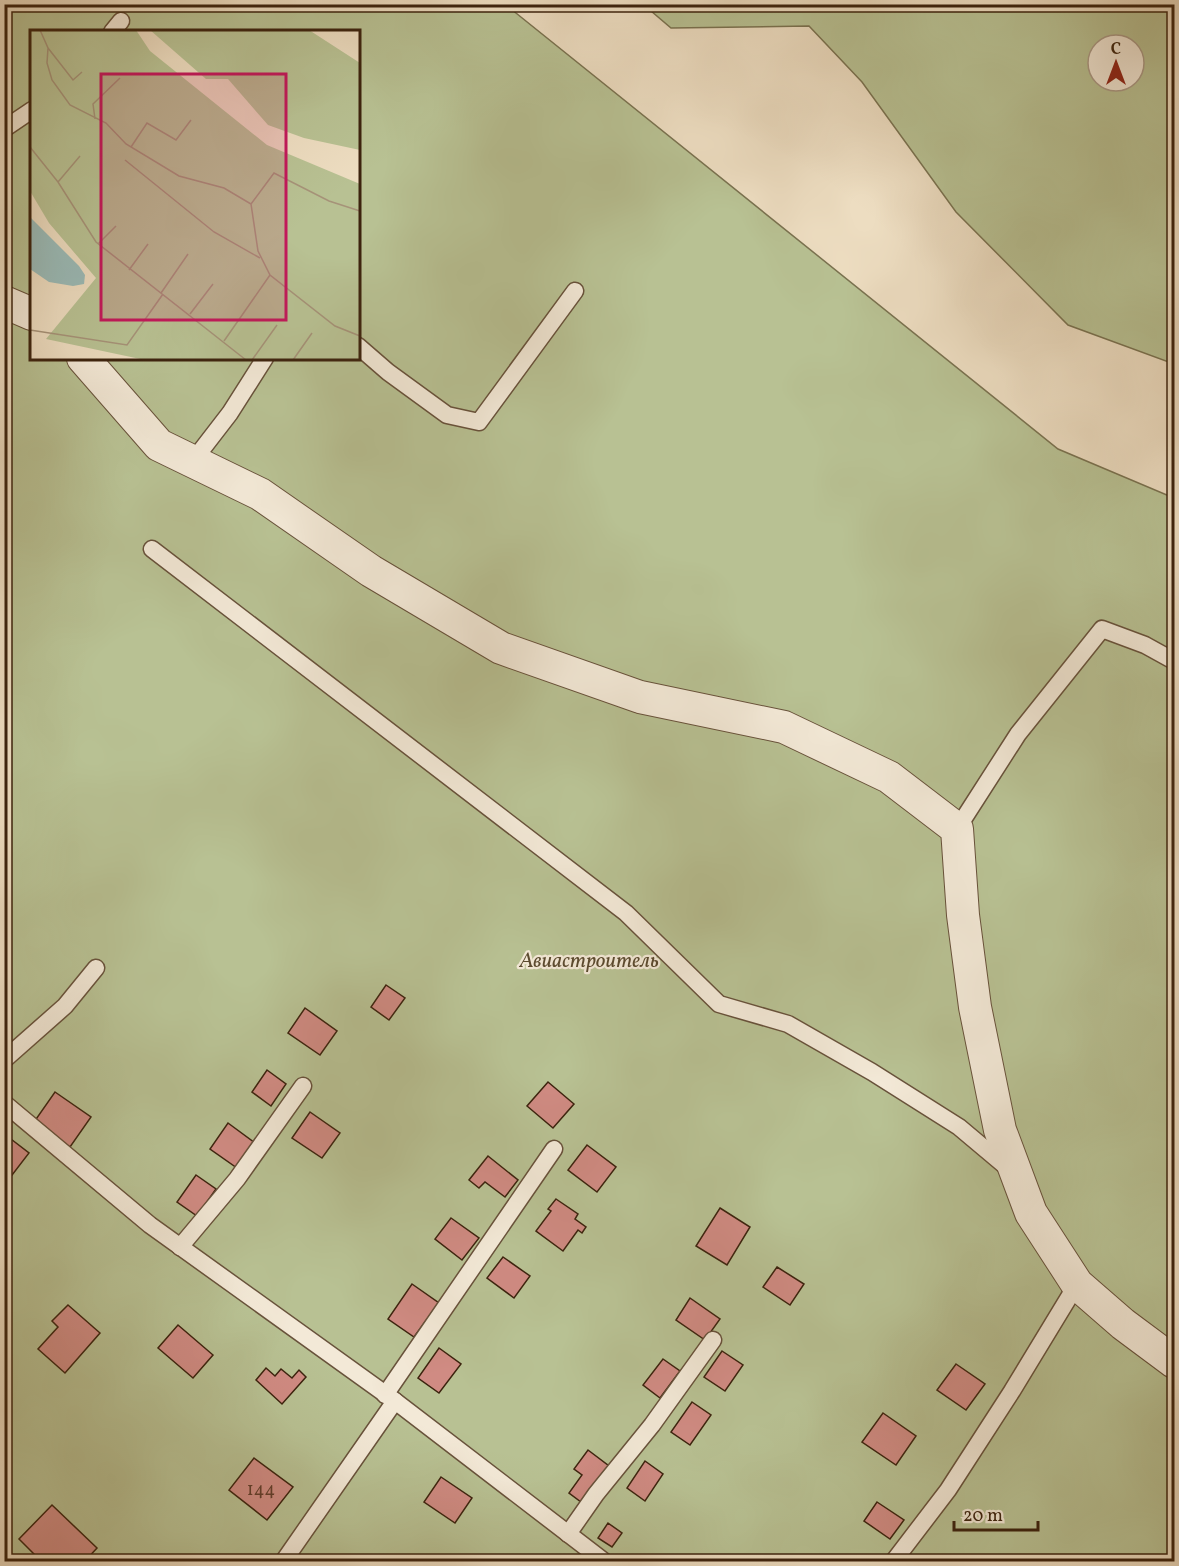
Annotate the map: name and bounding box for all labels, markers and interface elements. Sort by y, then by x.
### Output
inset map [30,30,360,360]
north arrow [1086,33,1146,93]
text: С [1111,39,1121,61]
park label: Авиастроитель [518,947,659,976]
house number: 144 [247,1478,275,1503]
scale bar [954,1494,1038,1532]
text: 20 m [963,1504,1003,1529]

